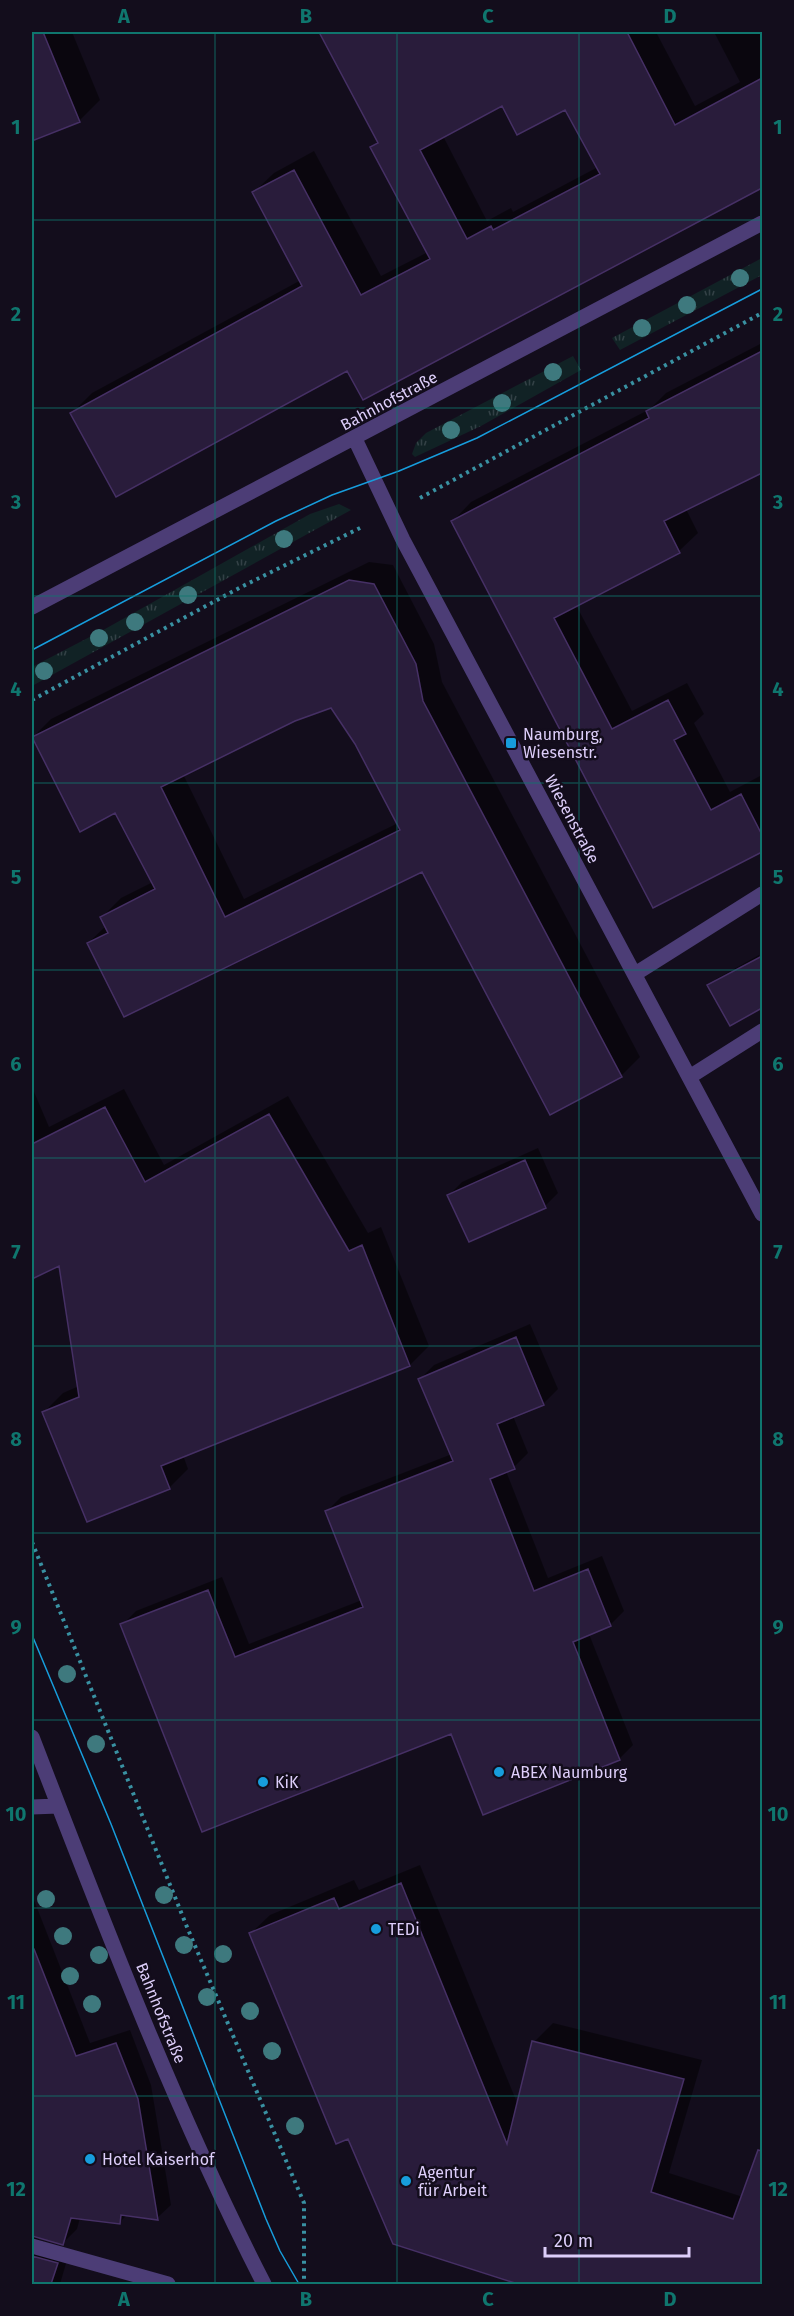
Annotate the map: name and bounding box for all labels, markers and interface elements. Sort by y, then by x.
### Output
text: A [117,4,131,28]
text: B [300,4,312,28]
text: C [482,4,494,28]
text: D [663,4,677,28]
text: 1 [11,115,21,139]
text: 1 [773,115,783,139]
text: 2 [11,302,21,326]
text: 2 [773,302,783,326]
street label: Bahnhofstraße [337,368,441,434]
text: 3 [10,490,21,514]
text: 3 [772,490,783,514]
text: 4 [10,677,22,701]
text: 4 [772,677,784,701]
place label: Naumburg, Wiesenstr. [523,725,603,762]
marker: Naumburg, Wiesenstr. [504,736,518,750]
street label: Wiesenstraße [541,771,603,867]
text: 5 [11,865,22,889]
text: 5 [773,865,784,889]
text: 6 [10,1052,22,1076]
text: 6 [772,1052,784,1076]
text: 7 [11,1240,21,1264]
text: 7 [773,1240,783,1264]
text: 8 [10,1427,22,1451]
text: 8 [772,1427,784,1451]
text: 9 [10,1615,22,1639]
text: 9 [772,1615,784,1639]
place label: ABEX Naumburg [511,1763,628,1782]
marker: ABEX Naumburg [492,1765,506,1779]
place label: KiK [275,1773,299,1792]
marker: KiK [256,1775,270,1789]
text: 10 [6,1802,26,1826]
text: 10 [768,1802,788,1826]
place label: TEDi [388,1920,420,1939]
marker: TEDi [369,1922,383,1936]
street label: Bahnhofstraße [132,1960,190,2066]
text: 11 [7,1990,25,2014]
text: 11 [769,1990,787,2014]
place label: Hotel Kaiserhof [102,2150,216,2169]
marker: Hotel Kaiserhof [83,2152,97,2166]
place label: Agentur für Arbeit [418,2163,487,2200]
marker: Agentur für Arbeit [399,2174,413,2188]
text: 12 [6,2177,26,2201]
text: 12 [768,2177,788,2201]
scale bar [545,2220,689,2258]
text: 20 m [554,2230,593,2252]
text: A [117,2287,131,2311]
text: B [300,2287,312,2311]
text: C [482,2287,494,2311]
text: D [663,2287,677,2311]

